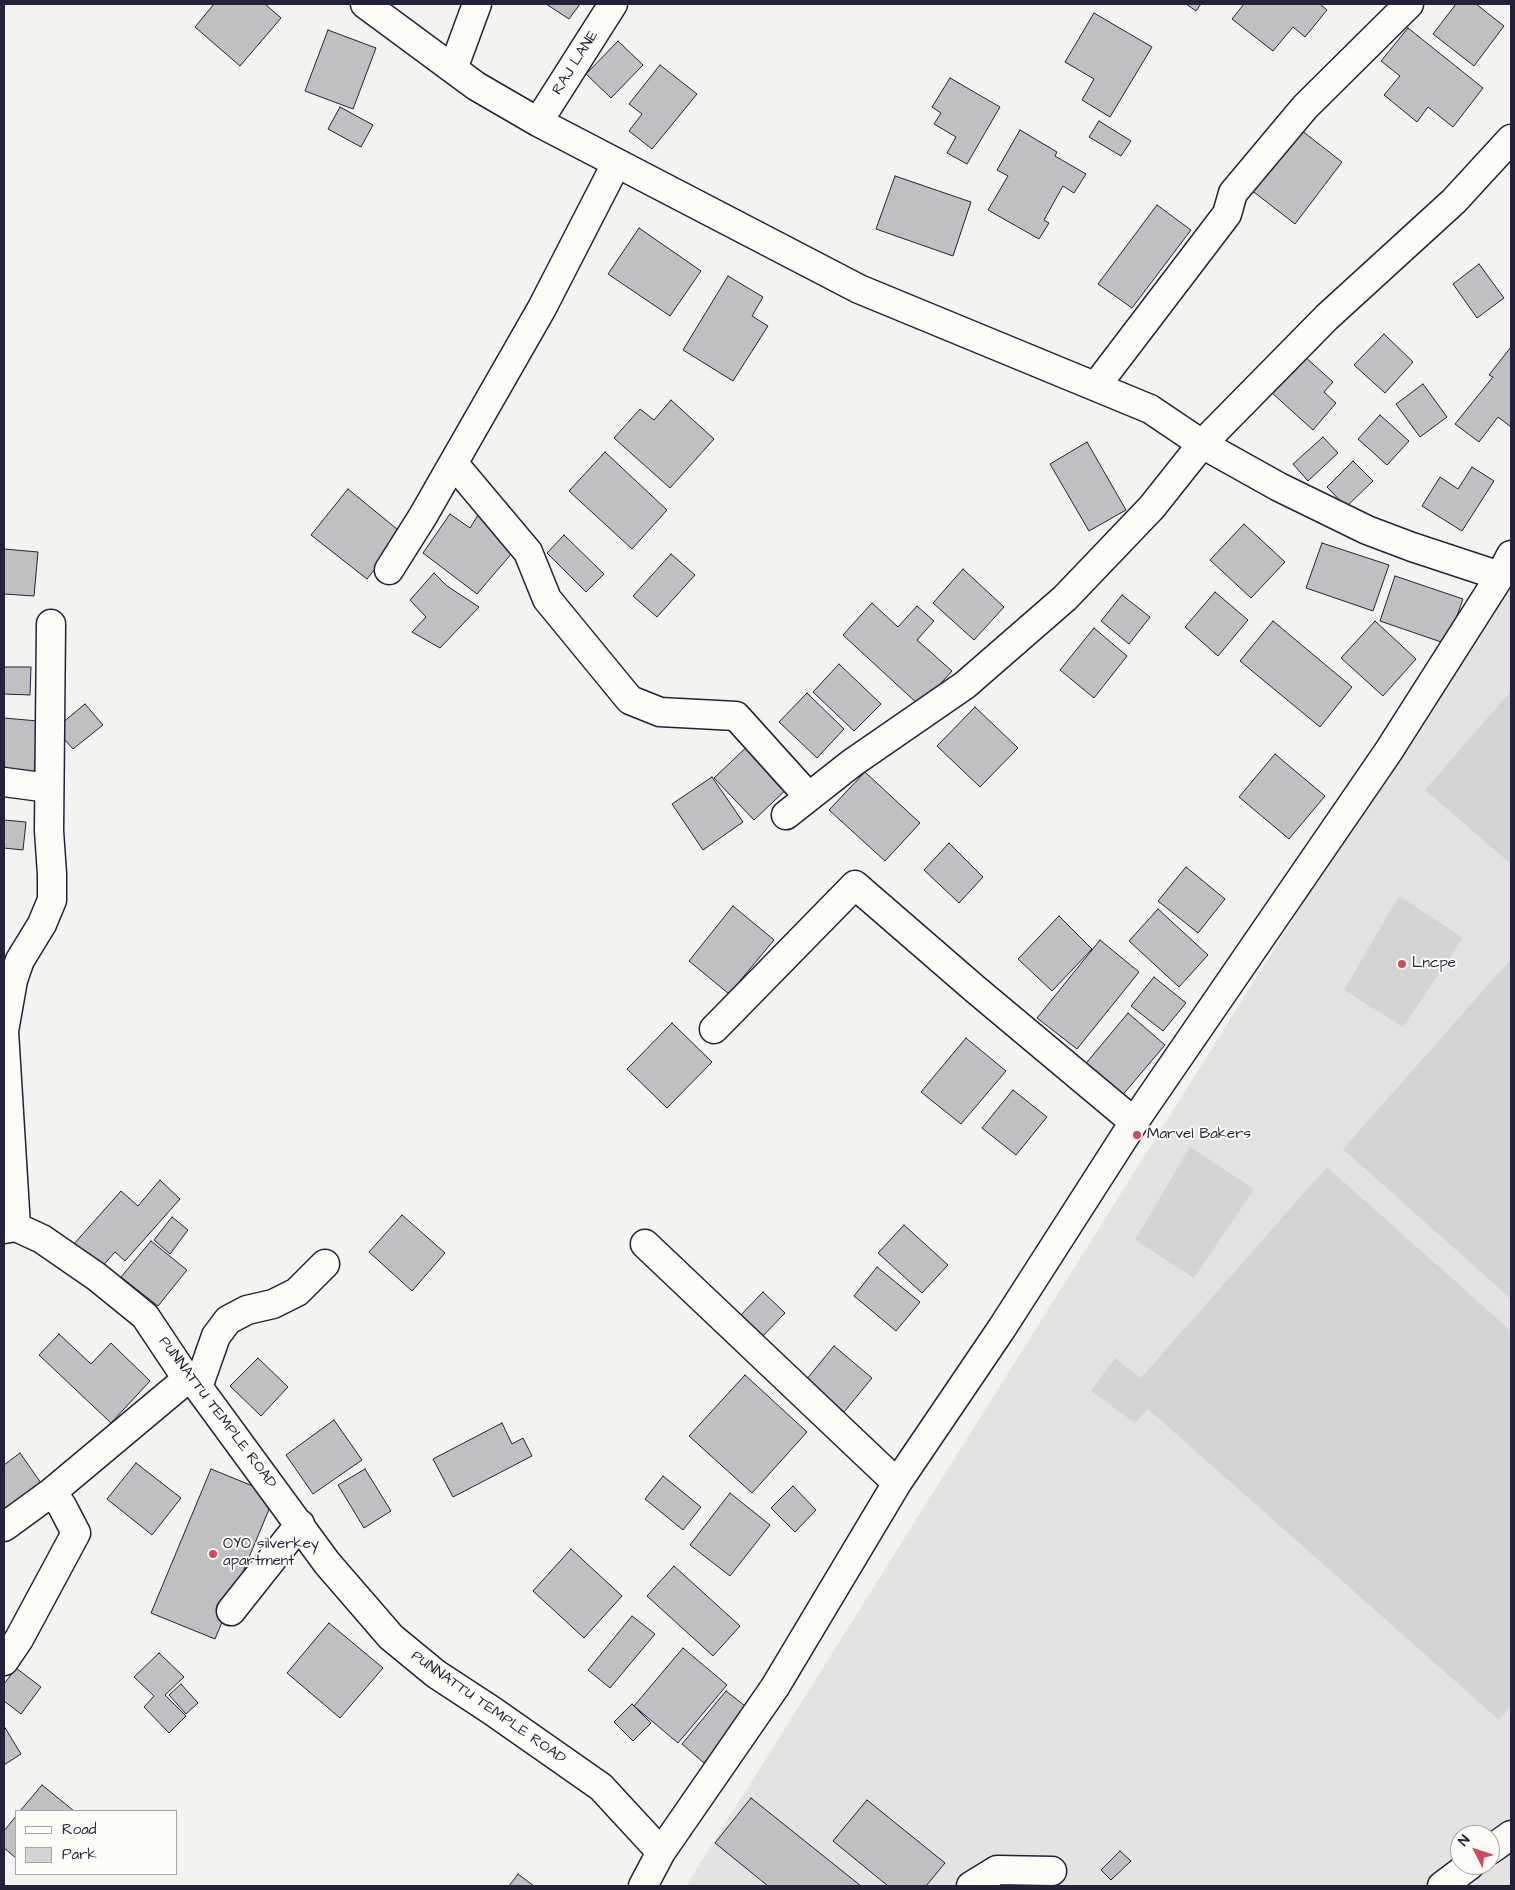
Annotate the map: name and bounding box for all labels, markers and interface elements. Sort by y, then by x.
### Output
street label: RAJ LANE [549,27,603,99]
place label: Lncpe [1412,955,1456,973]
marker: Lncpe [1396,958,1408,970]
place label: Marvel Bakers [1147,1126,1251,1144]
marker: Marvel Bakers [1131,1129,1143,1141]
street label: PUNNATTU TEMPLE ROAD [154,1334,280,1492]
place label: OYO silverkey apartment [223,1536,319,1571]
marker: OYO silverkey apartment [207,1548,219,1560]
street label: PUNNATTU TEMPLE ROAD [407,1648,569,1768]
legend [15,1810,178,1875]
text: Road [62,1819,96,1840]
north arrow [1450,1825,1500,1875]
text: N [1454,1831,1475,1851]
text: Park [62,1844,97,1865]

